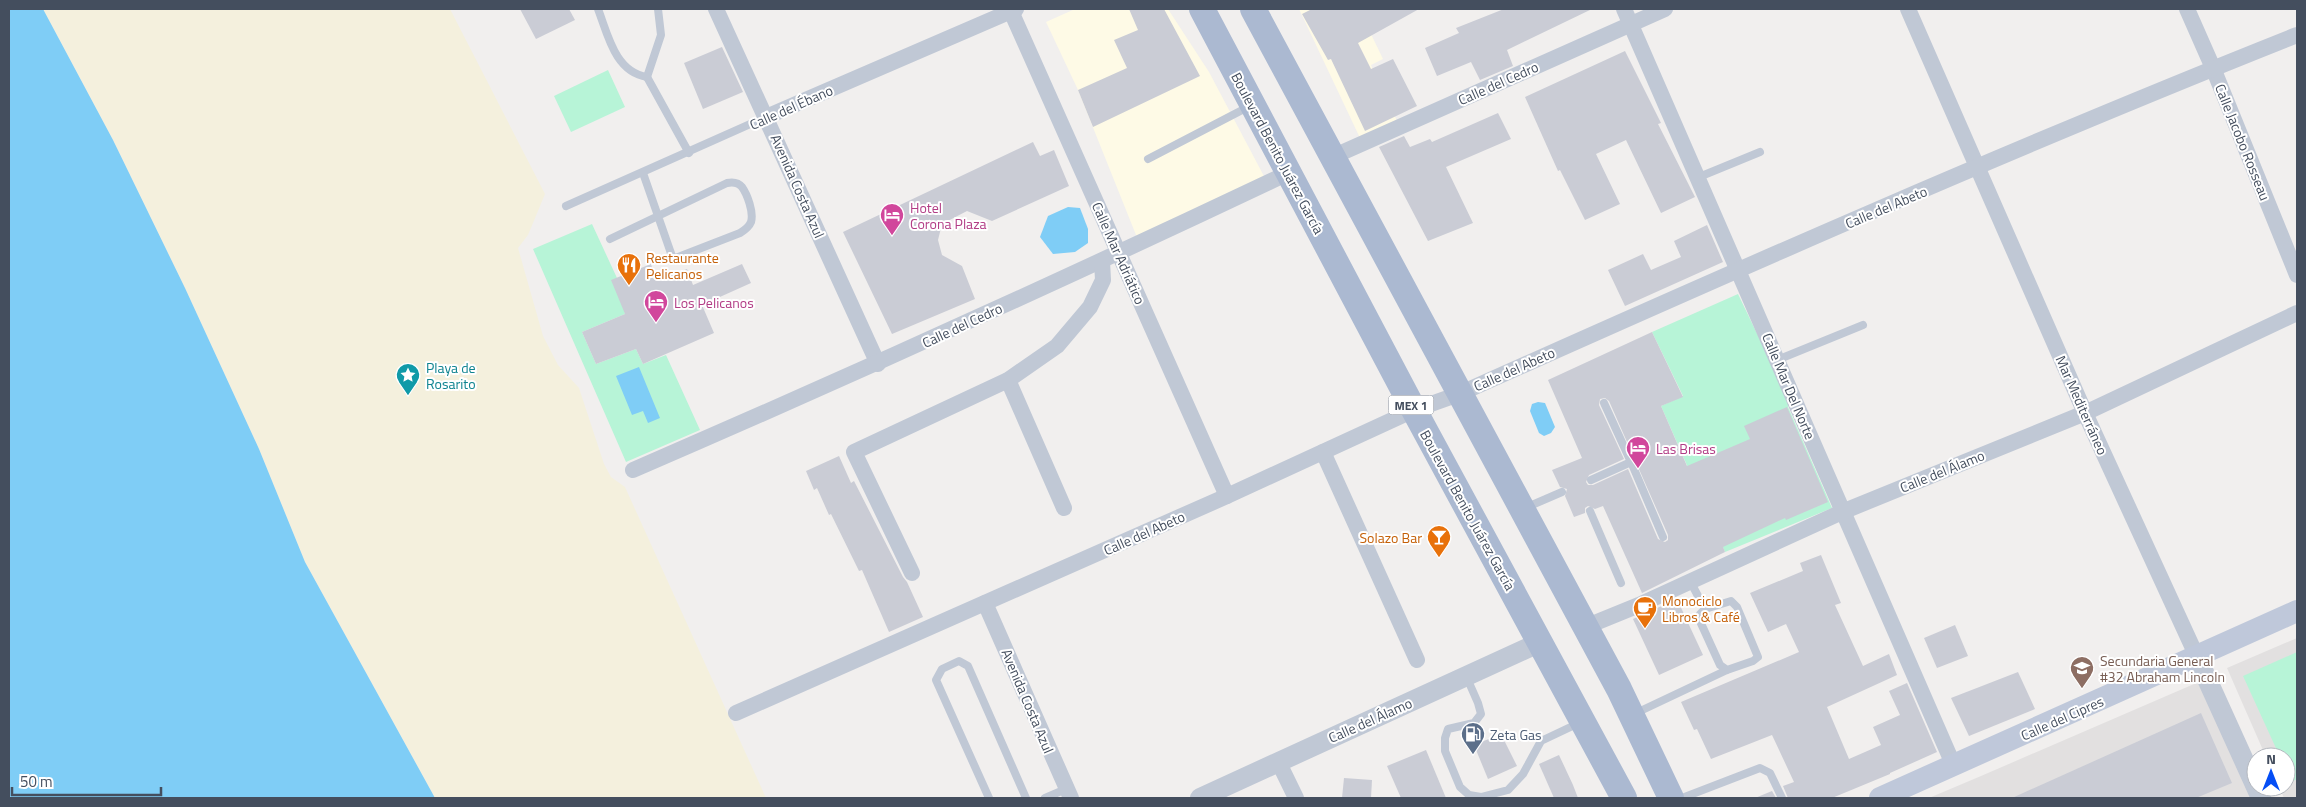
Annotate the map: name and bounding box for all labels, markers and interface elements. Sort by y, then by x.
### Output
street label: Calle del Cedro [1454,56,1542,110]
street label: Boulevard Benito Juárez García [1226,68,1330,238]
street label: Calle del Ébano [746,79,836,135]
street label: Calle Jacobo Rosseau [2210,81,2276,203]
street label: Avenida Costa Azul [766,131,830,241]
street label: Calle del Abeto [1842,180,1930,234]
place label: Hotel Corona Plaza [910,197,987,234]
street label: Calle Mar Adriático [1087,199,1151,307]
hotel icon: Hotel Corona Plaza [879,202,905,236]
place label: Restaurante Pelicanos [646,247,719,284]
restaurant icon: Restaurante Pelicanos [616,252,642,286]
hotel icon: Los Pelicanos [643,289,669,323]
place label: Los Pelicanos [674,292,754,313]
street label: Calle del Cedro [919,297,1005,353]
street label: Calle Mar Del Norte [1757,329,1821,443]
street label: Calle del Abeto [1470,342,1558,396]
street label: Mar Mediterráneo [2051,352,2113,458]
place label: Playa de Rosarito [426,357,476,394]
place icon: Playa de Rosarito [395,362,421,396]
road number: MEX 1 [1388,396,1434,414]
street label: Boulevard Benito Juárez García [1415,426,1521,594]
hotel icon: Las Brisas [1625,435,1651,469]
place label: Las Brisas [1656,438,1716,459]
street label: Calle del Álamo [1896,444,1988,498]
street label: Calle del Abeto [1100,506,1188,560]
bar icon: Solazo Bar [1426,524,1452,558]
place label: Solazo Bar [1359,527,1422,548]
place label: Monociclo Libros & Café [1662,590,1740,627]
cafe icon: Monociclo Libros & Café [1632,595,1658,629]
street label: Avenida Costa Azul [997,646,1059,756]
place label: Secundaria General #32 Abraham Lincoln [2100,650,2225,687]
school or university icon: Secundaria General #32 Abraham Lincoln [2069,655,2095,689]
street label: Calle del Cipres [2017,690,2107,746]
street label: Calle del Álamo [1325,692,1415,748]
fuel station icon: Zeta Gas [1460,721,1486,755]
place label: Zeta Gas [1490,724,1542,745]
north arrow [2246,747,2296,797]
text: N [2266,748,2276,769]
scale bar [12,764,161,796]
text: 50 m [20,770,53,793]

